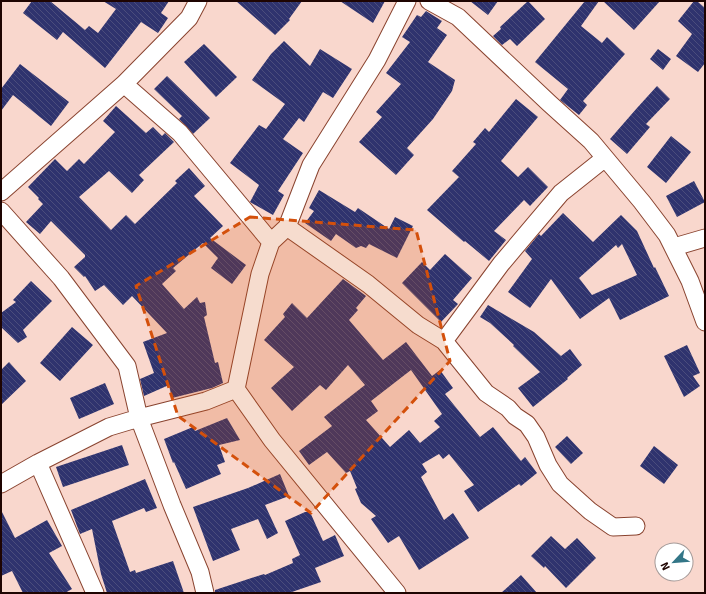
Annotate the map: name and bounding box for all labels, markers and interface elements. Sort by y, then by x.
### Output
north arrow [654,542,694,582]
text: N [658,560,673,572]

